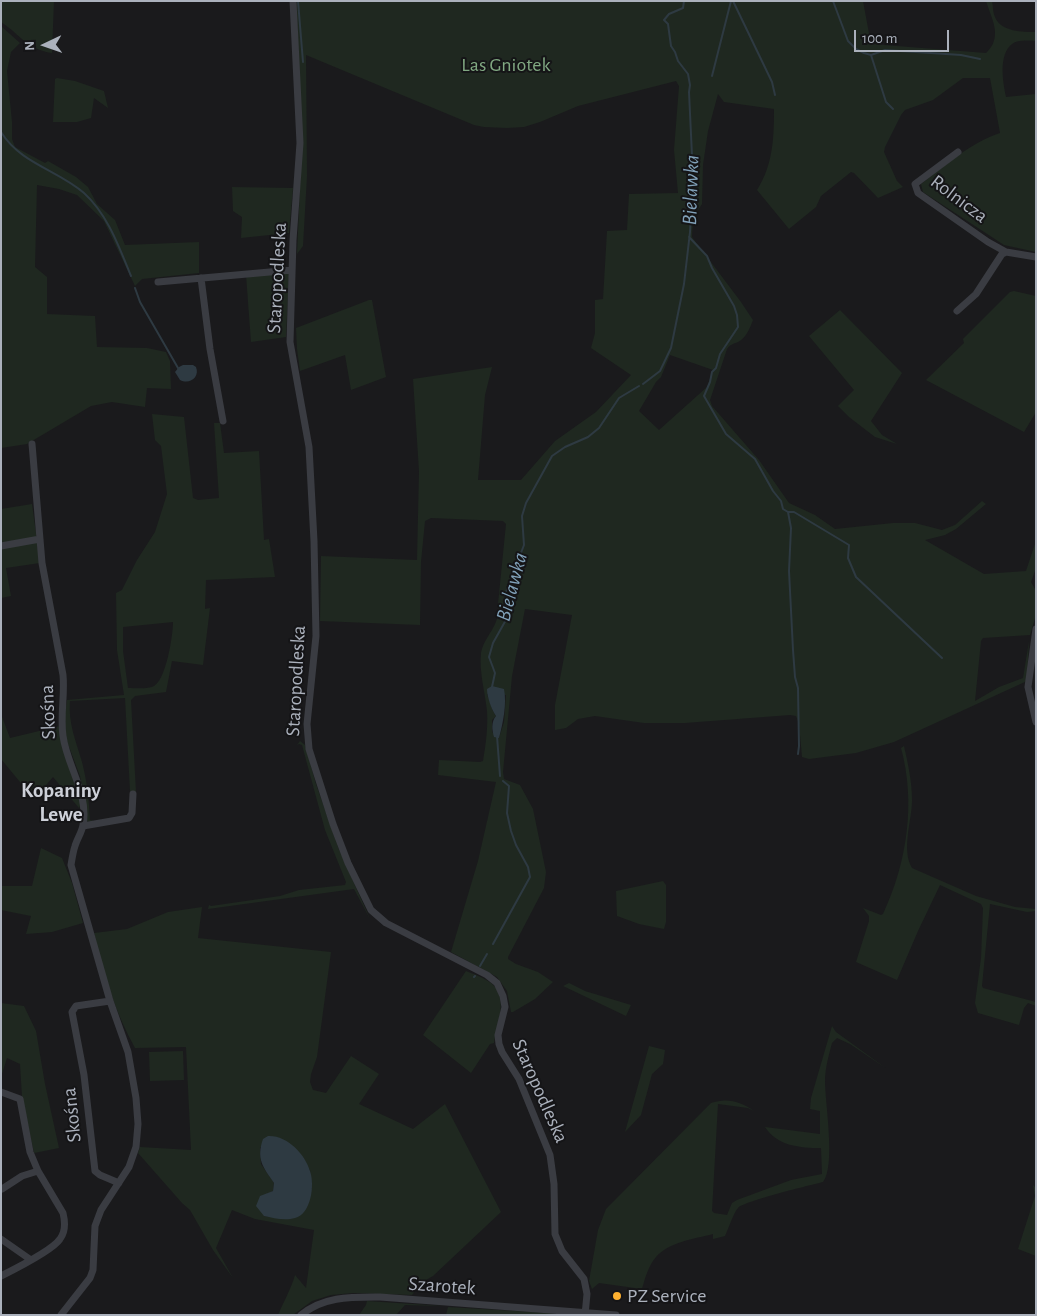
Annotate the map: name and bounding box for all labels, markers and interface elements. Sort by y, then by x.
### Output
north arrow [20,20,70,70]
scale bar [857,20,952,52]
text: 100 m [862,31,897,46]
text: N [23,41,37,51]
park label: Las Gniotek [461,53,551,77]
water label: Bielawka [677,154,705,226]
street label: Rolnicza [926,170,992,228]
street label: Staropodleska [262,222,292,334]
water label: Bielawka [491,550,533,624]
street label: Staropodleska [281,625,311,737]
street label: Skośna [35,684,61,740]
district label: Kopaniny Lewe [21,778,101,828]
street label: Staropodleska [506,1035,574,1147]
street label: Skośna [57,1086,87,1144]
street label: Szarotek [408,1272,476,1300]
place label: PZ Service [627,1284,706,1308]
marker: PZ Service [611,1290,623,1302]

